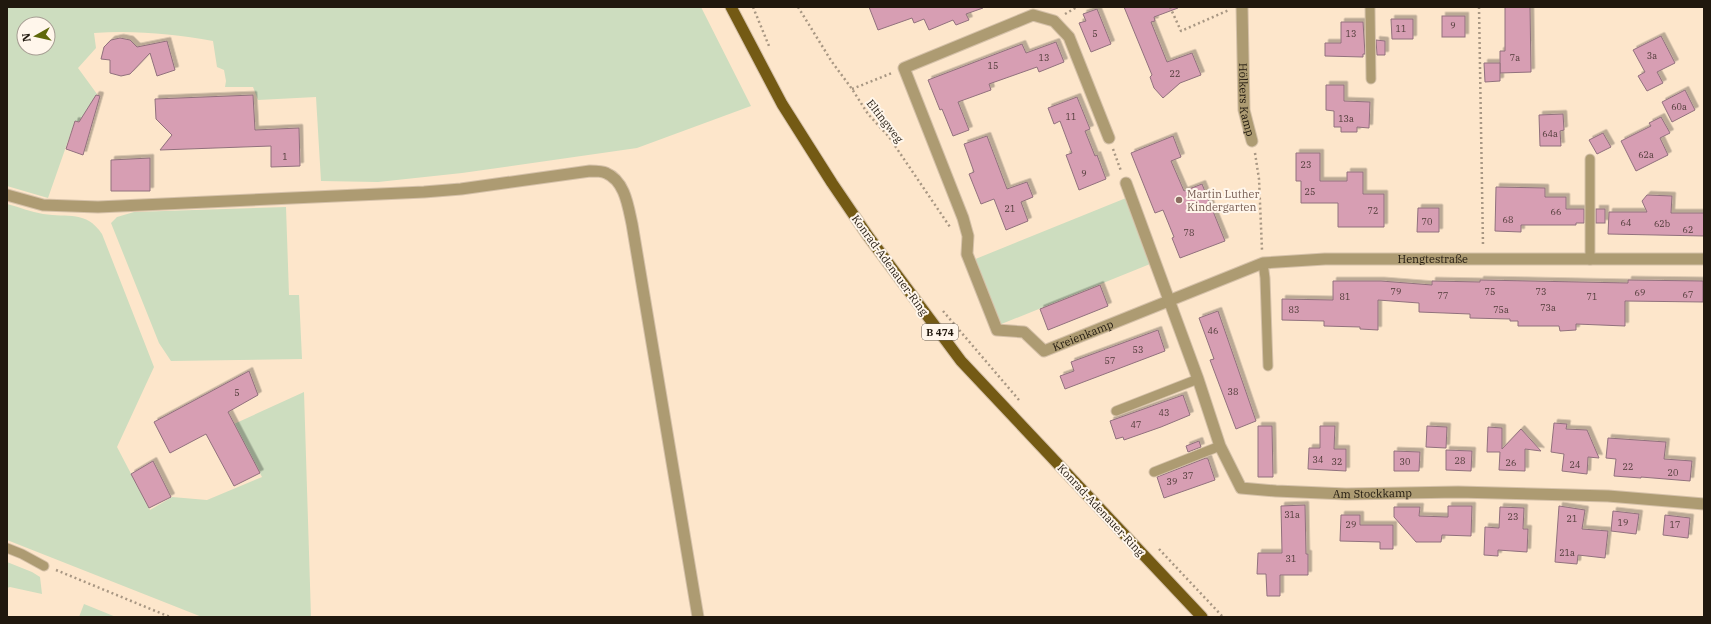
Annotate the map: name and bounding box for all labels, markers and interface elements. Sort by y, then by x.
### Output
north arrow [16,16,56,56]
house number: 9 [1450,20,1456,31]
house number: 11 [1396,23,1406,34]
house number: 5 [1092,28,1098,39]
house number: 13 [1346,28,1356,39]
text: N [19,32,34,43]
house number: 3a [1647,50,1657,61]
house number: 13 [1039,52,1049,63]
house number: 7a [1510,52,1520,63]
house number: 15 [988,60,998,71]
street label: Hölkers Kamp [1236,63,1258,138]
house number: 22 [1170,68,1180,79]
street label: Eltingweg [864,97,906,145]
house number: 60a [1671,101,1687,112]
house number: 11 [1066,111,1076,122]
house number: 13a [1338,113,1354,124]
house number: 64a [1542,128,1558,139]
house number: 62a [1638,149,1654,160]
house number: 1 [282,151,288,162]
house number: 23 [1301,159,1311,170]
house number: 9 [1081,168,1087,179]
house number: 25 [1305,186,1315,197]
place label: Martin Luther Kindergarten [1187,187,1259,214]
marker: Martin Luther Kindergarten [1174,195,1184,205]
house number: 21 [1005,203,1015,214]
house number: 72 [1368,205,1378,216]
house number: 66 [1551,206,1561,217]
street label: Konrad-Adenauer-Ring [849,212,931,318]
house number: 68 [1503,214,1513,225]
house number: 70 [1422,216,1432,227]
house number: 64 [1621,217,1631,228]
house number: 62b [1654,218,1670,229]
house number: 62 [1683,224,1693,235]
house number: 78 [1184,227,1194,238]
street label: Hengtestraße [1398,252,1468,266]
house number: 79 [1391,286,1401,297]
house number: 75 [1485,286,1495,297]
house number: 73 [1536,286,1546,297]
house number: 69 [1635,287,1645,298]
house number: 67 [1683,289,1693,300]
house number: 77 [1438,290,1448,301]
house number: 81 [1340,291,1350,302]
house number: 71 [1587,291,1597,302]
house number: 73a [1540,302,1556,313]
house number: 83 [1289,304,1299,315]
house number: 75a [1493,304,1509,315]
street label: Kreienkamp [1050,317,1116,354]
road number: B 474 [922,324,958,340]
house number: 46 [1208,325,1218,336]
house number: 53 [1133,344,1143,355]
house number: 57 [1105,355,1115,366]
house number: 38 [1228,386,1238,397]
house number: 5 [234,387,240,398]
house number: 43 [1159,407,1169,418]
house number: 47 [1131,419,1141,430]
house number: 34 [1313,454,1323,465]
house number: 28 [1455,455,1465,466]
house number: 32 [1332,456,1342,467]
house number: 30 [1400,456,1410,467]
house number: 26 [1506,457,1516,468]
house number: 24 [1570,459,1580,470]
street label: Konrad-Adenauer-Ring [1055,461,1147,559]
house number: 22 [1623,461,1633,472]
house number: 20 [1668,467,1678,478]
house number: 37 [1183,470,1193,481]
house number: 39 [1167,476,1177,487]
street label: Am Stockkamp [1333,486,1412,501]
house number: 31a [1284,509,1300,520]
house number: 23 [1508,511,1518,522]
house number: 21 [1567,513,1577,524]
house number: 19 [1618,517,1628,528]
house number: 29 [1346,519,1356,530]
house number: 17 [1670,519,1680,530]
house number: 21a [1559,547,1575,558]
house number: 31 [1286,553,1296,564]

